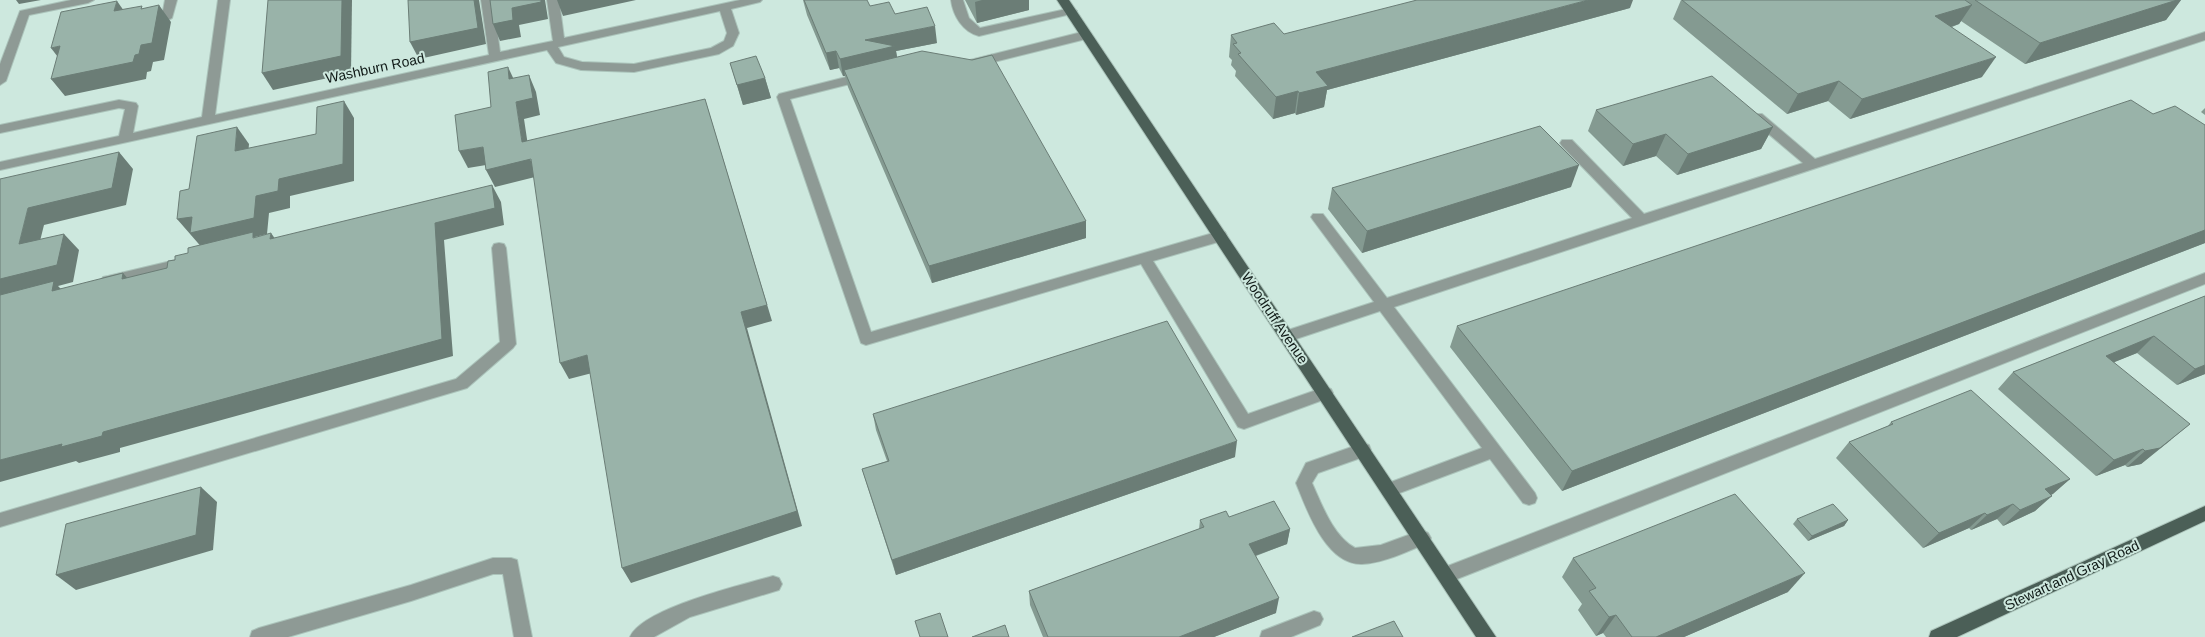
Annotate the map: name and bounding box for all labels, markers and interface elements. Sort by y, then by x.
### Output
street label: Washburn Road [324,50,426,86]
street label: Woodruff Avenue [1239,269,1312,367]
street label: Stewart and Gray Road [2002,537,2142,613]

